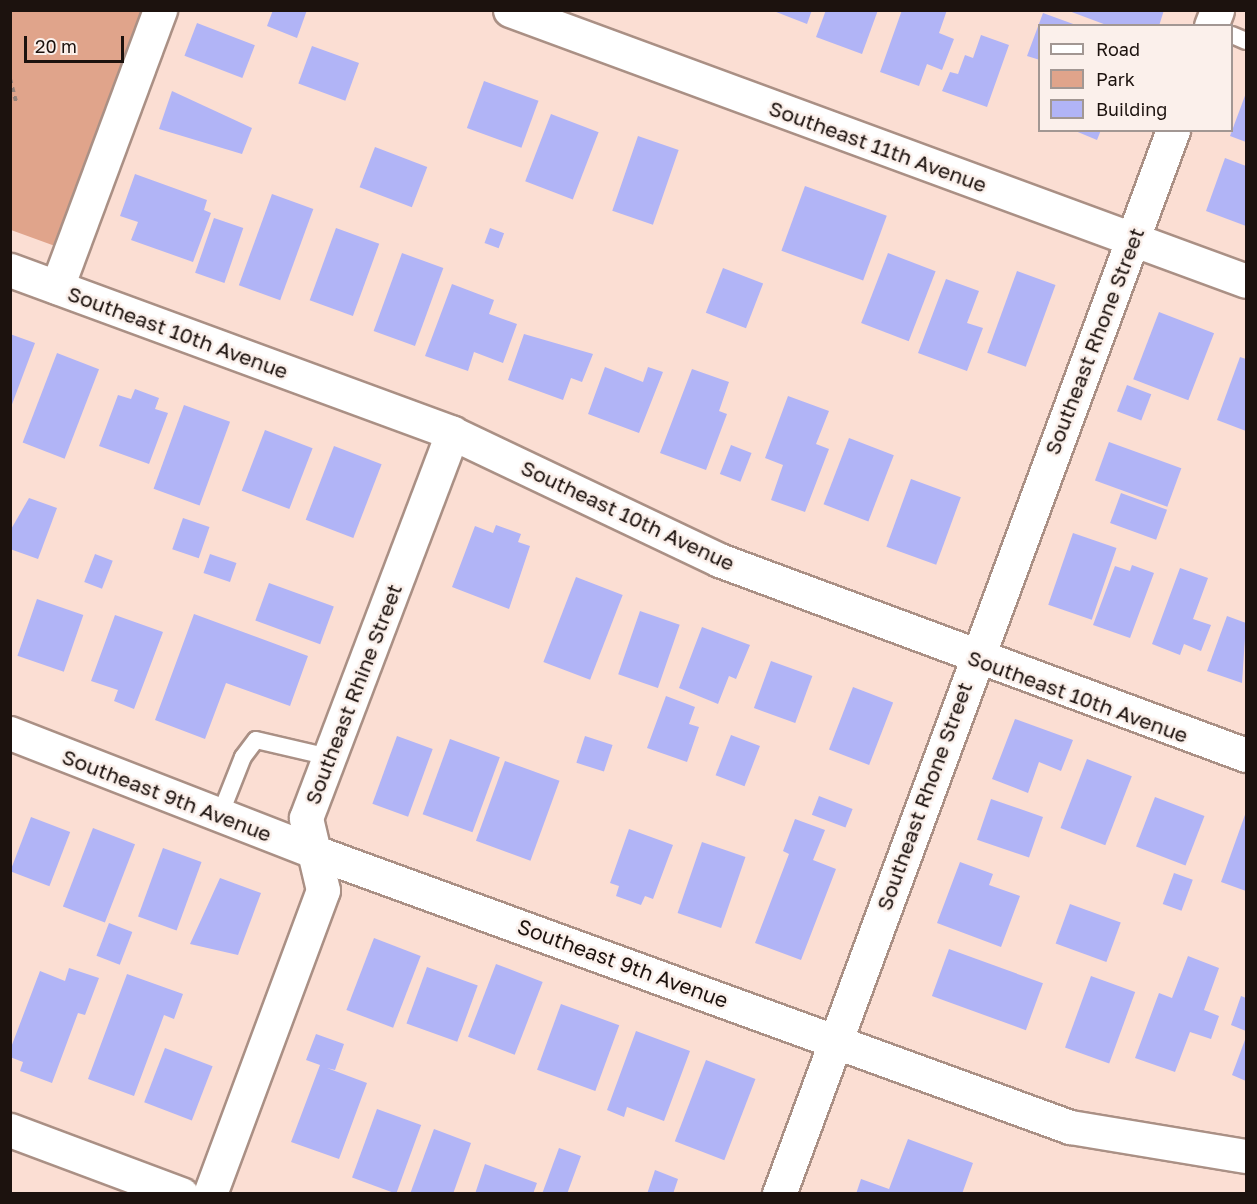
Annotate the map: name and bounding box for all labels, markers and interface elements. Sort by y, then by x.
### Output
scale bar [27,24,128,62]
legend [1038,24,1233,132]
text: 20 m [35,35,77,57]
text: Road [1096,38,1140,60]
text: Park [1096,68,1135,90]
street label: Southeast 11th Avenue [766,95,990,197]
text: Building [1096,98,1167,120]
street label: Southeast Rhone Street [1039,224,1149,458]
street label: Southeast 10th Avenue [64,280,292,384]
street label: Southeast 10th Avenue [517,454,739,576]
street label: Southeast Rhine Street [299,580,407,808]
street label: Southeast 10th Avenue [964,644,1192,748]
street label: Southeast Rhone Street [871,678,977,914]
street label: Southeast 9th Avenue [59,743,275,847]
street label: Southeast 9th Avenue [514,913,732,1013]

